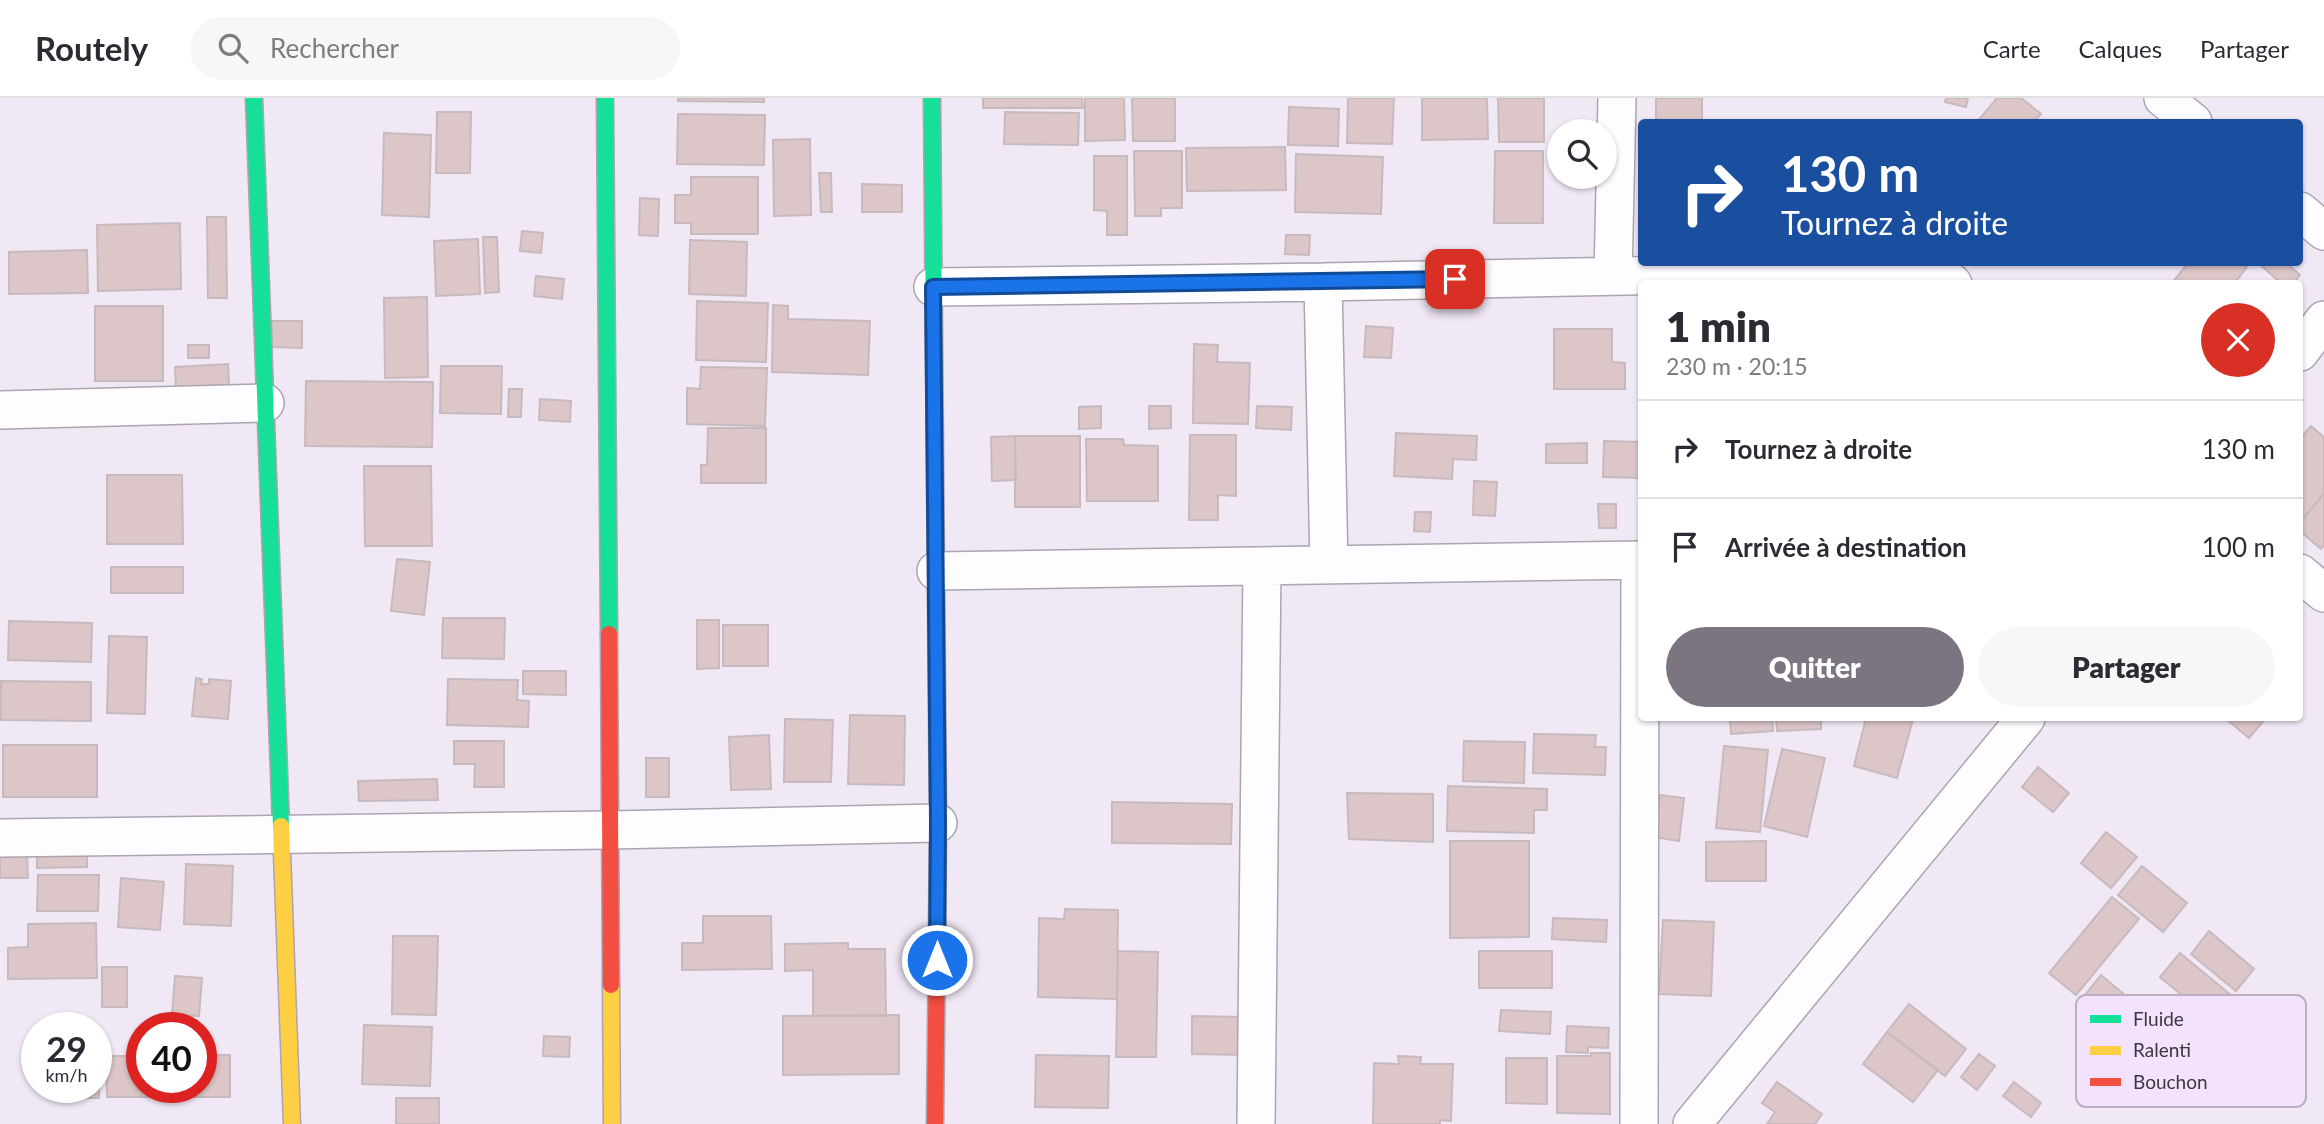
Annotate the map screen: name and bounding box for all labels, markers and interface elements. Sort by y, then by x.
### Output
search box [190,17,680,80]
text: Routely [35,28,148,68]
icon: search [214,29,252,67]
text: Rechercher [270,32,399,64]
text: Carte [1983,34,2041,63]
text: Calques [2079,34,2162,63]
text: Partager [2200,34,2289,63]
map controls [1547,119,1617,189]
button: search [1547,119,1617,189]
text: 130 m [1781,144,1919,202]
icon: right [1666,147,1757,238]
text: Tournez à droite [1781,203,2008,242]
pin [1425,249,1485,309]
icon: arrive [1436,260,1474,298]
text: 1 min [1666,301,1771,351]
button: close [2201,303,2275,377]
text: 230 m · 20:15 [1666,352,1808,380]
icon: right [1666,430,1704,468]
text: Tournez à droite [1725,433,1912,465]
text: 130 m [2202,433,2275,465]
icon: arrive [1666,528,1704,566]
text: Arrivée à destination [1725,531,1967,563]
text: 100 m [2202,531,2275,563]
button: Quitter [1666,627,1964,707]
button: Partager [1978,627,2275,707]
position arrow [900,923,974,997]
legend [2076,995,2306,1107]
text: Fluide [2133,1007,2184,1030]
speed limit sign: 40 [126,1012,217,1103]
text: 29 [46,1027,87,1069]
text: Ralenti [2133,1038,2191,1061]
text: km/h [45,1064,88,1086]
text: Bouchon [2133,1070,2208,1093]

